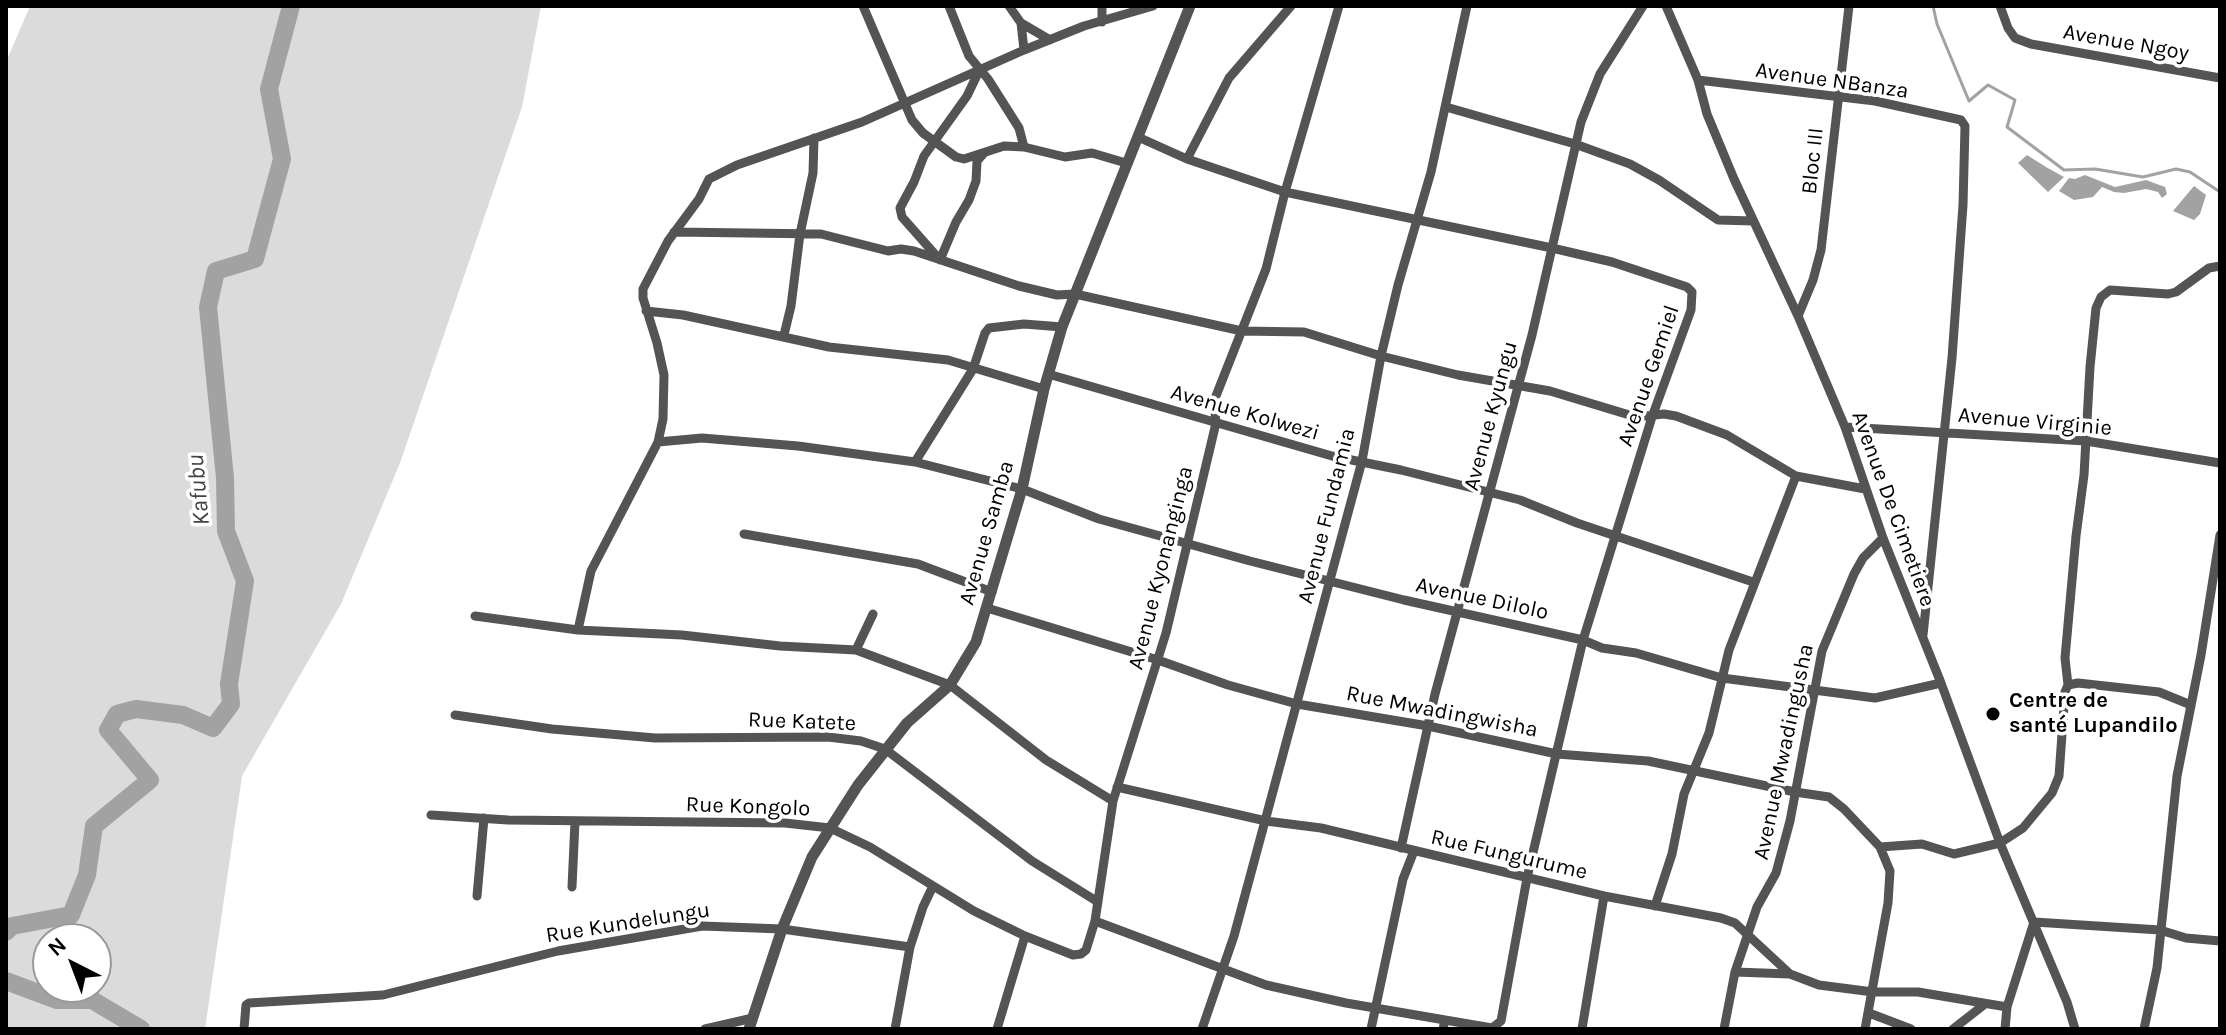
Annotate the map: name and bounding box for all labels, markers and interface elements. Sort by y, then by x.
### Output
street label: Avenue Ngoy [2061,19,2191,67]
street label: Avenue NBanza [1754,57,1910,105]
street label: Bloc III [1796,126,1830,196]
street label: Avenue Gemiel [1612,302,1686,450]
street label: Avenue Kyungu [1458,338,1524,494]
street label: Avenue Kolwezi [1168,379,1322,447]
street label: Avenue Virginie [1957,402,2113,442]
street label: Avenue De Cimetiere [1845,408,1941,610]
street label: Avenue Fundamia [1292,426,1362,606]
water label: Kafubu [182,453,216,527]
street label: Avenue Samba [954,458,1020,608]
street label: Avenue Kyonanginga [1123,464,1199,672]
street label: Avenue Dilolo [1413,572,1551,626]
street label: Avenue Mwadingusha [1748,642,1820,862]
street label: Rue Mwadingwisha [1344,680,1540,744]
place label: Centre de santé Lupandilo [2009,688,2178,740]
marker: Centre de santé Lupandilo [1984,705,2002,723]
street label: Rue Katete [748,707,856,737]
street label: Rue Kongolo [685,792,811,822]
street label: Rue Fungurume [1428,824,1590,886]
street label: Rue Kundelungu [544,897,712,949]
north arrow [32,923,112,1003]
text: N [43,932,72,962]

